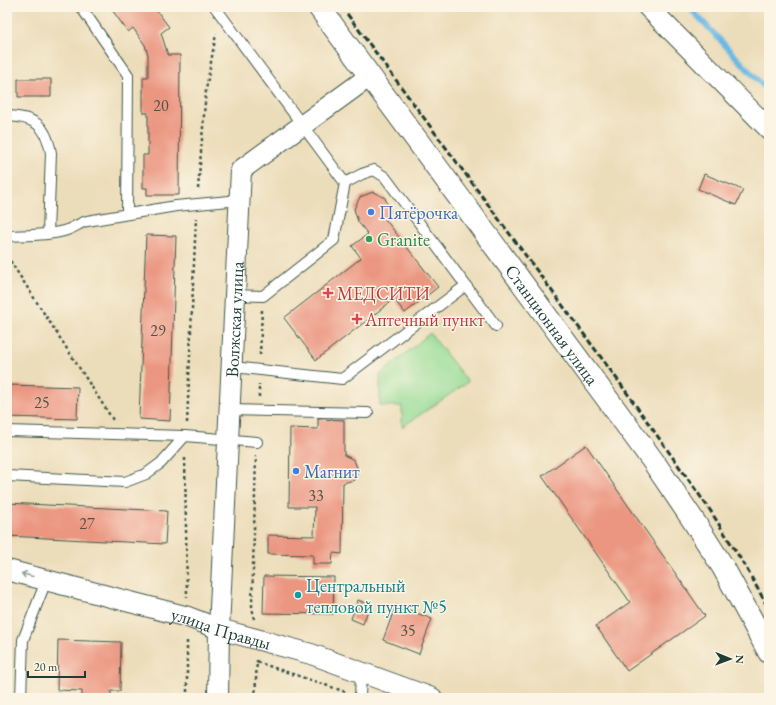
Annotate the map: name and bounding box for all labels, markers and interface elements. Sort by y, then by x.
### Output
house number: 20 [153,95,169,116]
place label: Пятёрочка [379,201,459,224]
marker: Пятёрочка [366,207,376,217]
place label: Granite [377,228,430,251]
marker: Granite [364,234,374,244]
street label: Станционная улица [501,259,605,390]
street label: Волжская улица [220,260,248,378]
place label: МЕДСИТИ [337,282,430,305]
marker: МЕДСИТИ [322,287,334,299]
place label: Аптечный пункт [364,308,485,331]
marker: Аптечный пункт [352,314,362,324]
house number: 29 [150,320,166,341]
house number: 25 [34,392,50,413]
place label: Магнит [304,460,360,483]
marker: Магнит [291,466,301,476]
house number: 33 [308,485,324,506]
house number: 27 [79,513,95,534]
one-way arrow [20,571,33,579]
place label: Центральный тепловой пункт №5 [306,574,447,618]
marker: Центральный тепловой пункт №5 [293,590,303,600]
street label: улица Правды [169,602,274,654]
house number: 35 [400,620,416,641]
north arrow [710,639,750,679]
scale bar [28,653,85,679]
text: N [733,655,747,664]
text: 20 m [34,659,58,675]

